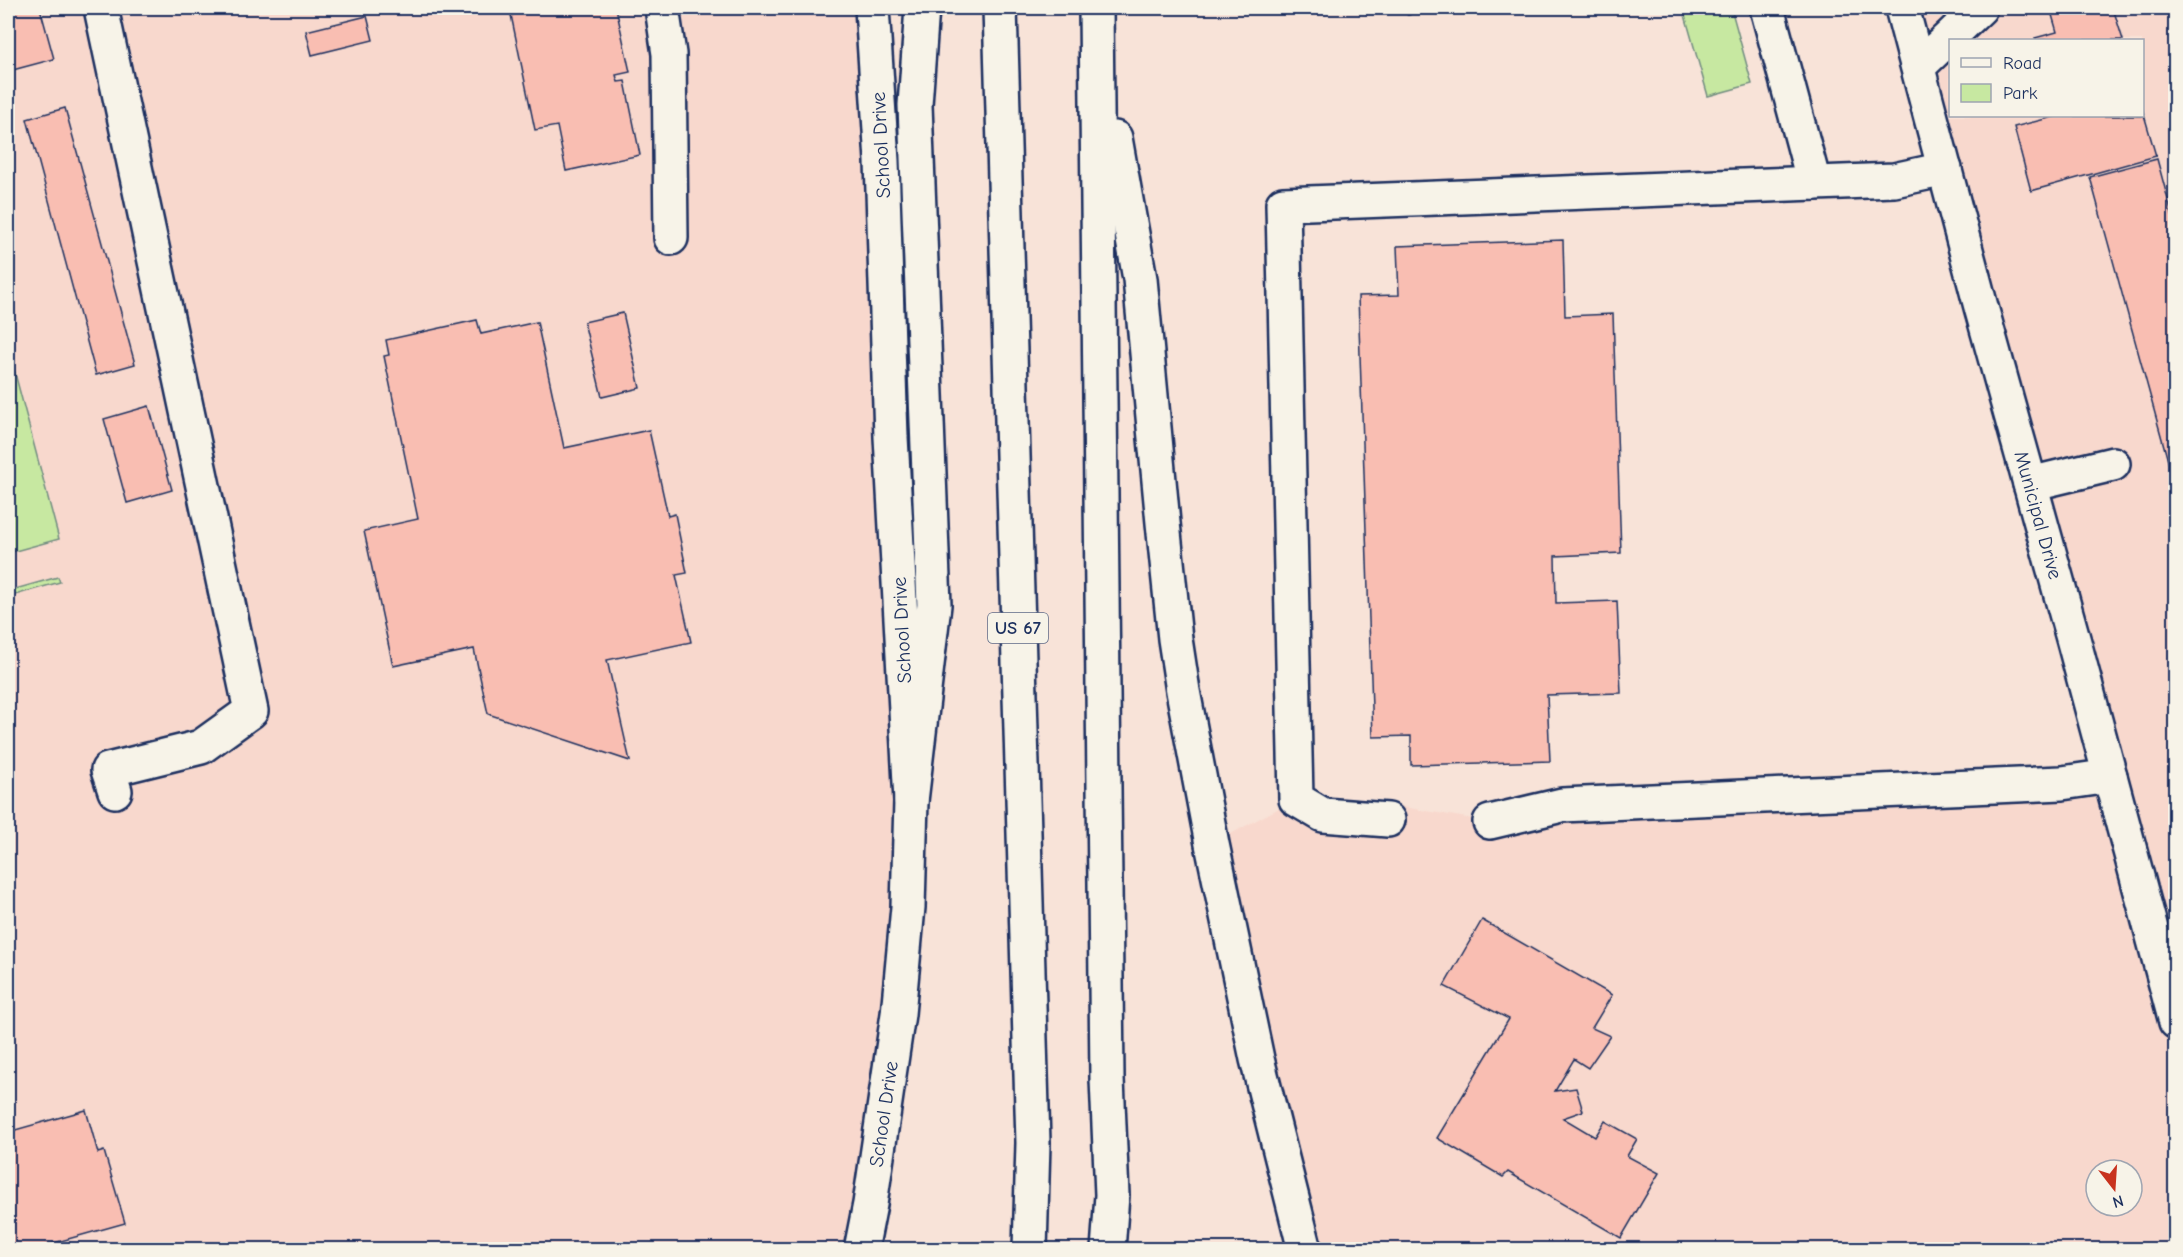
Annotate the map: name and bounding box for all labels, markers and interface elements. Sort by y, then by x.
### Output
legend [1949,39,2144,117]
text: Road [2003,53,2042,74]
text: Park [2003,83,2038,104]
street label: School Drive [867,91,895,199]
street label: Municipal Drive [2010,448,2067,582]
street label: School Drive [888,576,916,684]
road number: US 67 [988,613,1048,643]
street label: School Drive [864,1059,902,1168]
north arrow [2084,1158,2144,1218]
text: N [2110,1191,2126,1212]

